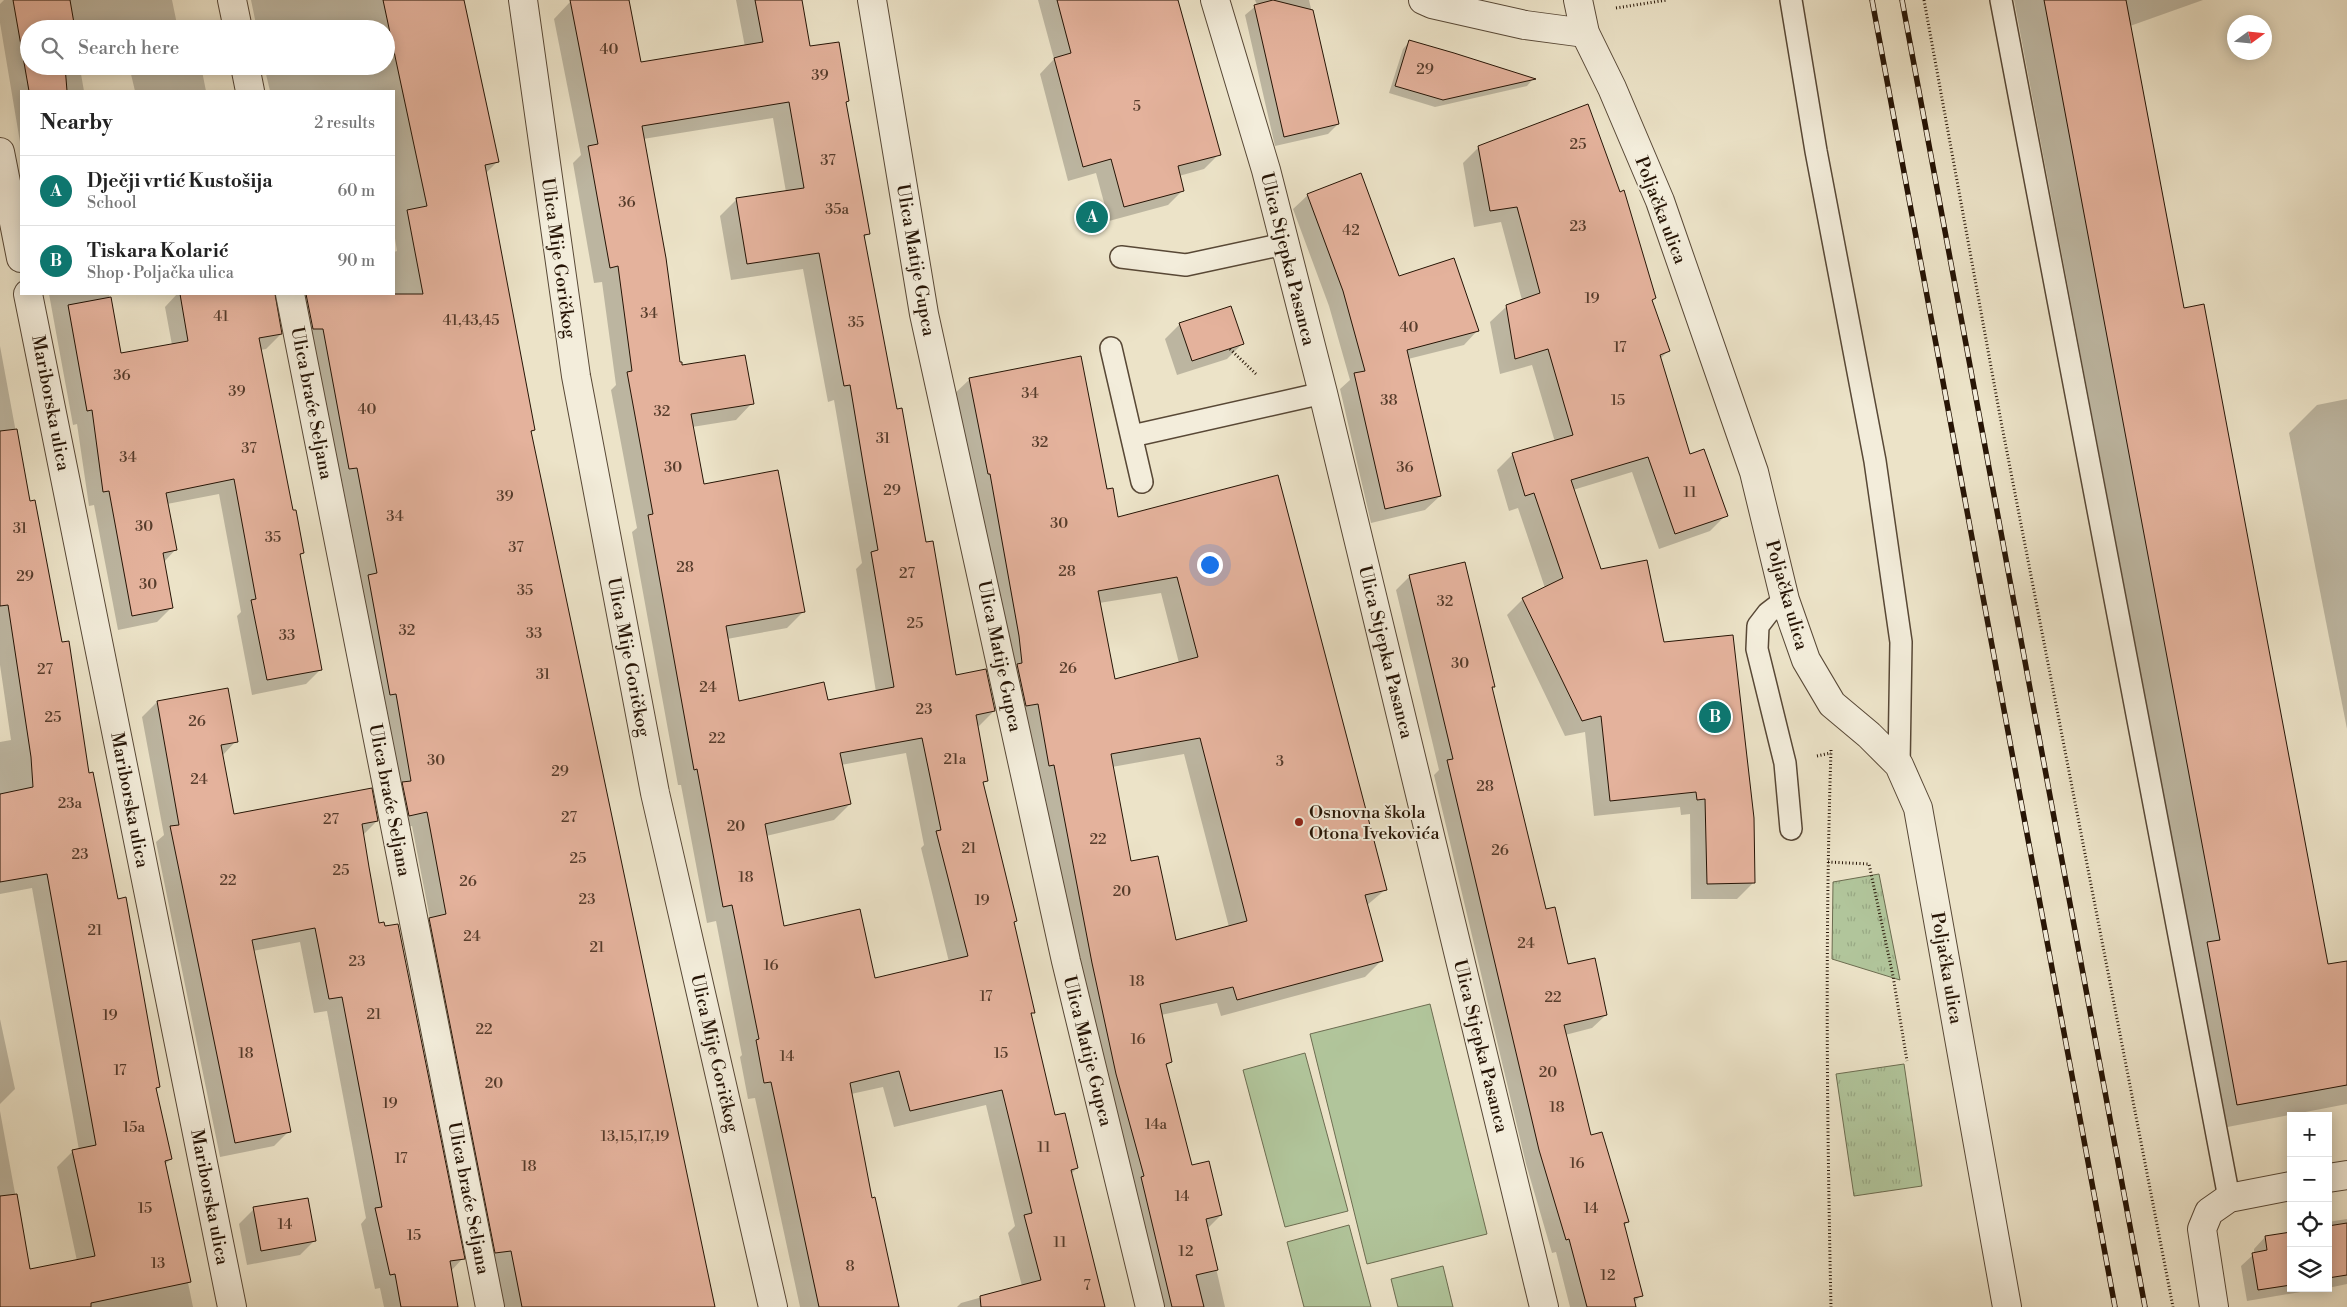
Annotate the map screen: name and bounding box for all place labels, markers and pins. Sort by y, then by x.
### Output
pin: A [1076,198,1108,236]
pin: B [1699,698,1731,736]
place label: Osnovna škola Otona Ivekovića [1309,801,1440,845]
marker: Osnovna škola Otona Ivekovića [1293,816,1305,828]

